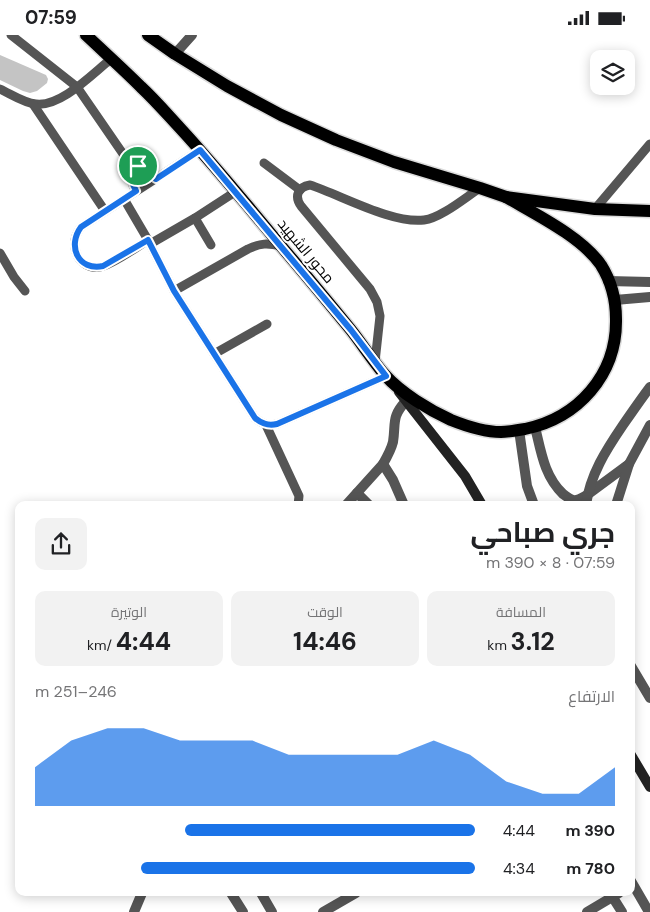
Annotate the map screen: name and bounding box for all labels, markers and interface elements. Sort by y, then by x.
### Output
text: 07:59 [25,5,77,30]
map controls [590,50,635,95]
button: layers [590,50,635,95]
pin [117,145,159,187]
icon: arrive [124,152,152,180]
street label: محور الشهيد [273,214,339,288]
text: جري صباحي [470,514,615,551]
button: share [35,518,87,570]
text: 07:59 · 8 × 390 m [486,552,615,573]
text: الوتيرة [111,603,147,621]
text: الوقت [307,603,343,621]
text: المسافة [496,603,546,621]
text: 4:44 [116,625,171,658]
text: 14:46 [293,625,357,658]
text: 3.12 [511,625,555,658]
text: /km [87,636,116,654]
text: km [487,636,511,654]
text: 246–251 m [35,681,117,702]
text: الارتفاع [568,686,615,707]
text: 4:44 [503,820,535,841]
text: 390 m [565,820,615,841]
text: 4:34 [503,858,535,879]
text: 780 m [566,858,615,879]

